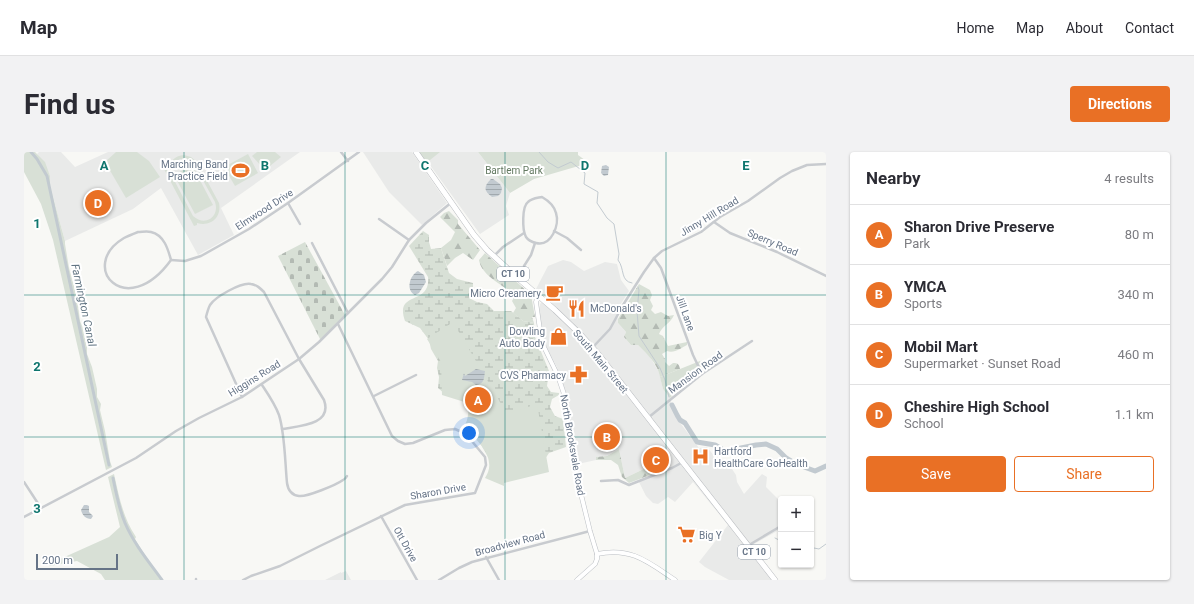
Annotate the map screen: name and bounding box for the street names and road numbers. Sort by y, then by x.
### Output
street label: Elmwood Drive [233,187,295,232]
street label: Jinny Hill Road [678,195,740,238]
street label: Sperry Road [746,227,800,258]
road number: CT 10 [497,267,529,281]
street label: Jill Lane [674,294,697,332]
street label: South Main Street [571,327,630,395]
street label: Mansion Road [666,349,724,396]
street label: Higgins Road [226,358,282,399]
street label: North Brooksvale Road [558,394,587,496]
street label: Sharon Drive [409,481,467,502]
street label: Ott Drive [391,525,420,564]
street label: Broadview Road [474,529,546,558]
road number: CT 10 [738,545,770,559]

